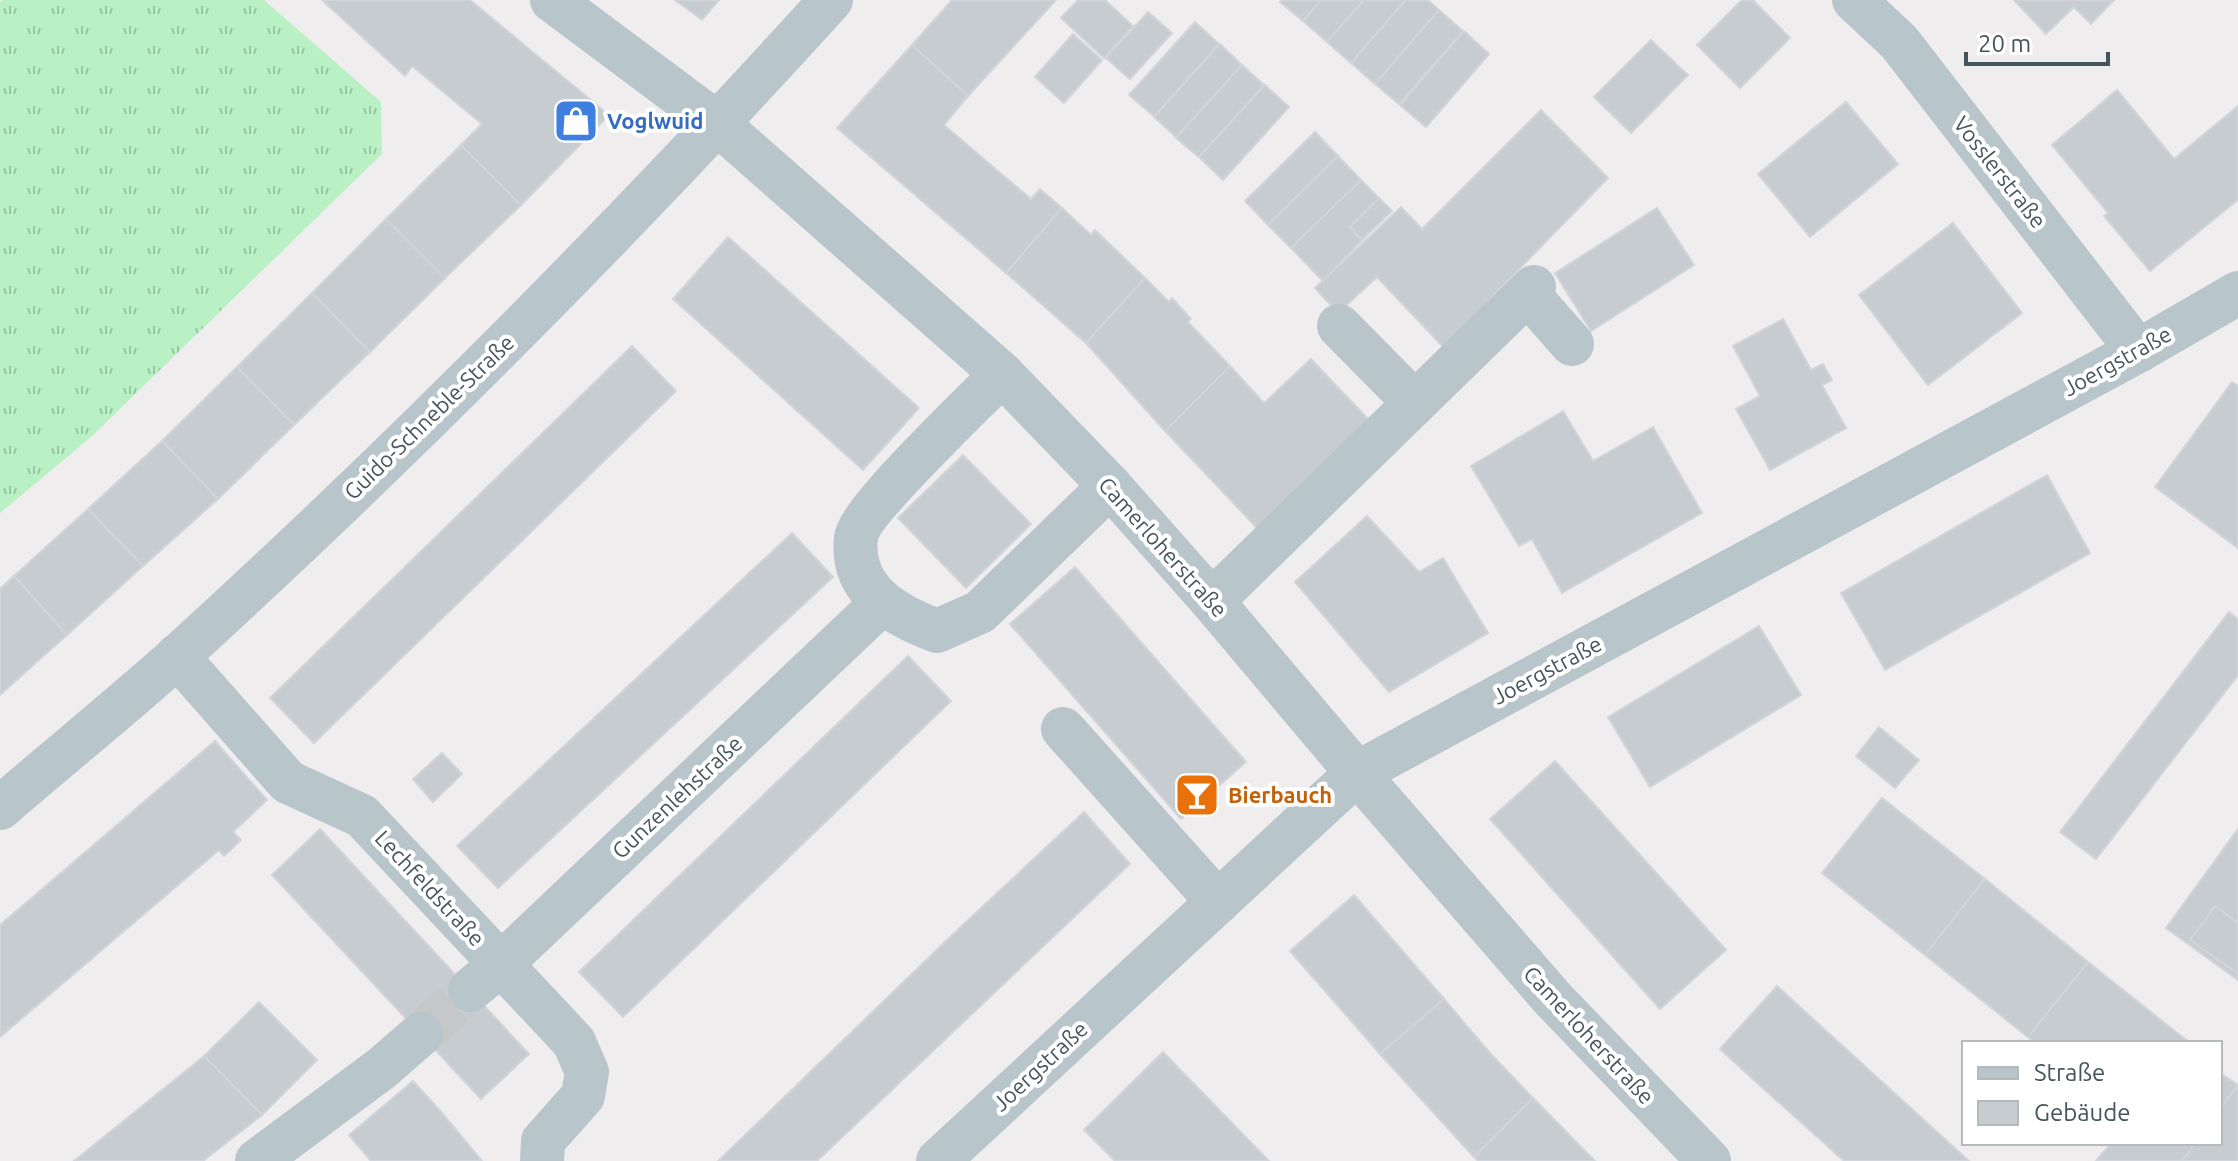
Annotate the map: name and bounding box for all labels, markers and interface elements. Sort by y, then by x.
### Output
scale bar [1966,16,2108,66]
text: 20 m [1978,30,2031,57]
shop icon: Voglwuid [552,97,600,145]
place label: Voglwuid [607,108,703,133]
street label: Vosslerstraße [1949,111,2052,232]
street label: Joergstraße [2058,321,2175,401]
street label: Guido-Schneble-Straße [339,329,519,504]
street label: Camerloherstraße [1094,472,1233,622]
street label: Joergstraße [1488,630,1606,709]
street label: Gunzenlehstraße [607,730,747,863]
bar icon: Bierbauch [1173,771,1221,819]
place label: Bierbauch [1228,782,1332,807]
street label: Lechfeldstraße [371,825,490,950]
street label: Camerloherstraße [1519,961,1660,1109]
street label: Joergstraße [987,1016,1092,1116]
legend [1962,1041,2222,1145]
text: Straße [2034,1059,2105,1086]
text: Gebäude [2034,1099,2131,1126]

